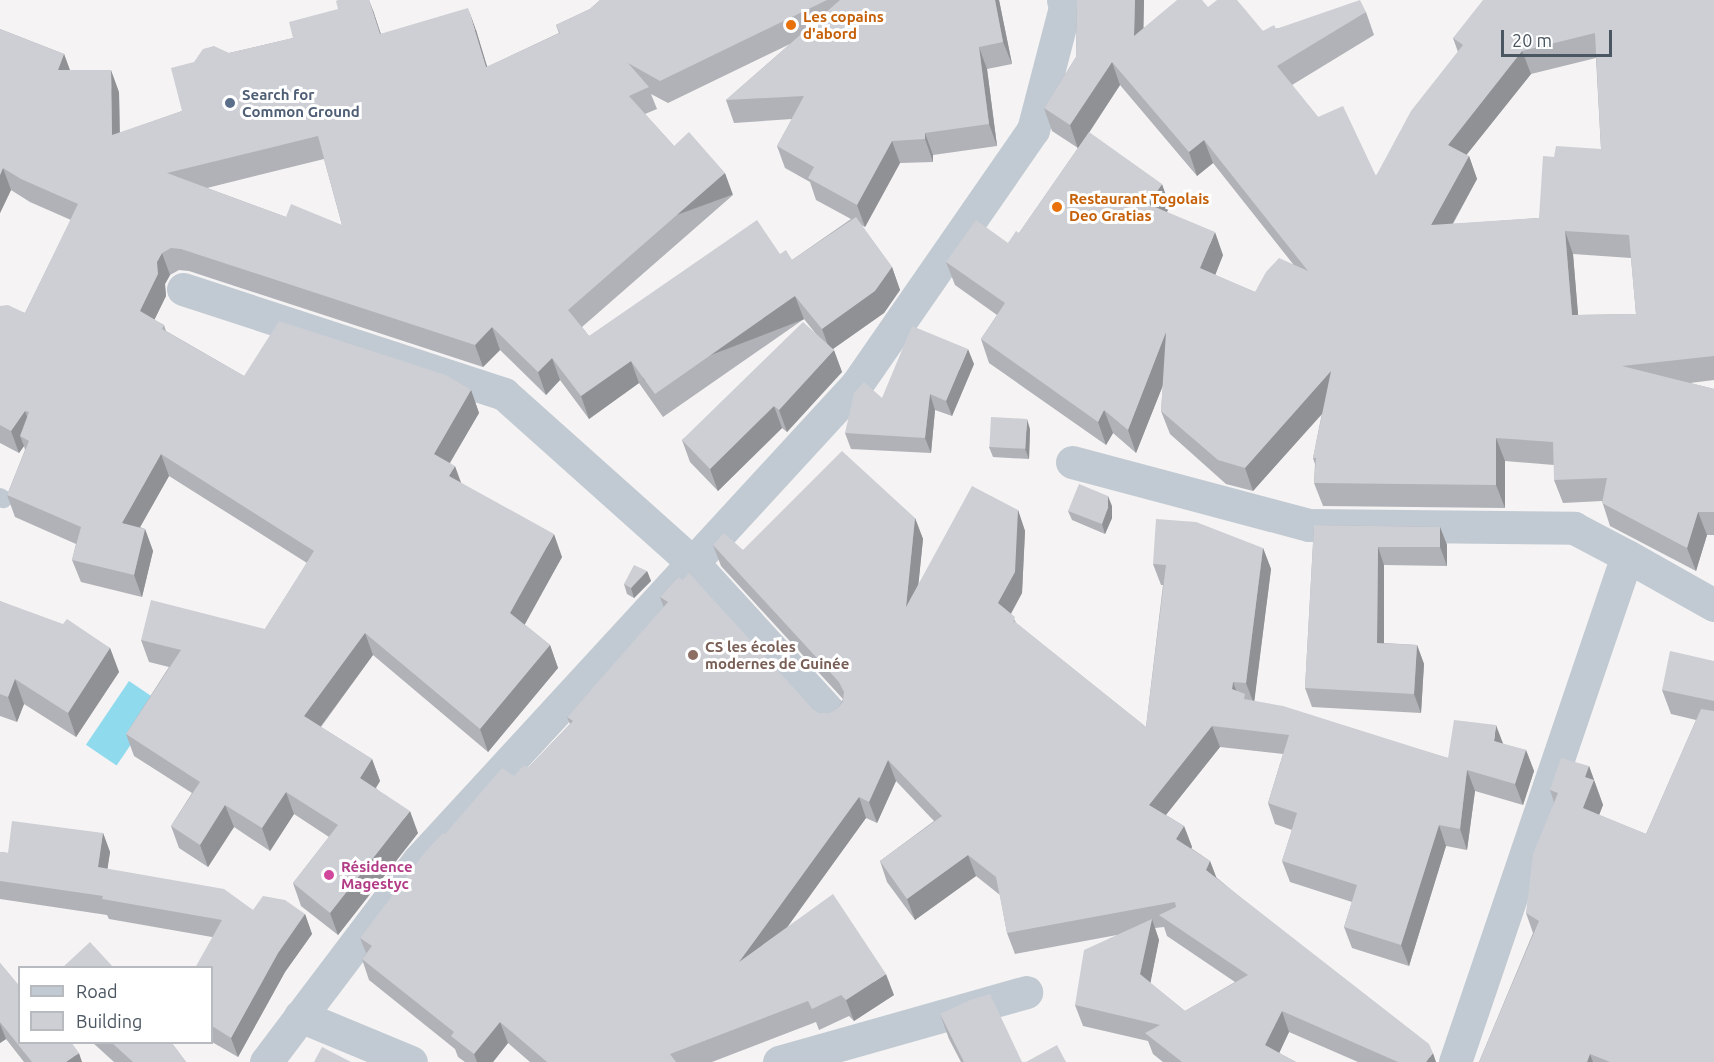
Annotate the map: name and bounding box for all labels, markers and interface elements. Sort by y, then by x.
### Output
place label: Les copains d'abord [803,7,884,42]
marker: Les copains d'abord [784,18,798,32]
scale bar [1504,18,1615,56]
text: 20 m [1512,30,1552,50]
place label: Search for Common Ground [242,85,360,120]
marker: Search for Common Ground [223,96,237,110]
place label: Restaurant Togolais Deo Gratias [1069,189,1209,224]
marker: Restaurant Togolais Deo Gratias [1050,200,1064,214]
place label: CS les écoles modernes de Guinée [705,637,849,672]
marker: CS les écoles modernes de Guinée [686,648,700,662]
place label: Résidence Magestyc [341,857,413,892]
marker: Résidence Magestyc [322,868,336,882]
legend [18,966,213,1044]
text: Road [76,981,118,1001]
text: Building [76,1011,142,1031]

